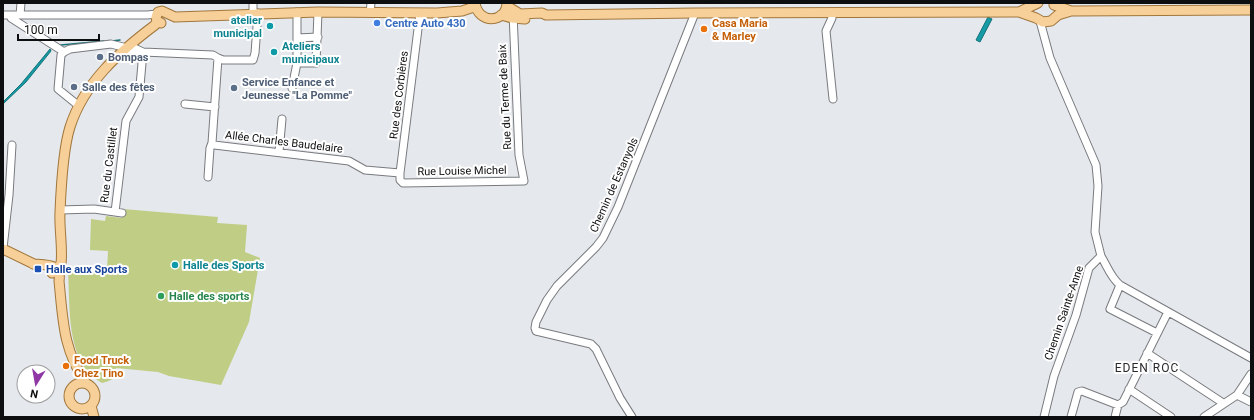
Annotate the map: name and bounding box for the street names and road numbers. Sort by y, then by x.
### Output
street label: Rue du Terme de Baix [496,43,514,150]
street label: Rue des Corbières [387,50,411,140]
street label: Rue du Castillet [98,126,120,204]
street label: Allée Charles Baudelaire [224,128,344,156]
street label: Chemin de Estanyols [587,135,641,234]
street label: Rue Louise Michel [417,164,507,178]
street label: Chemin Sainte-Anne [1042,264,1086,362]

